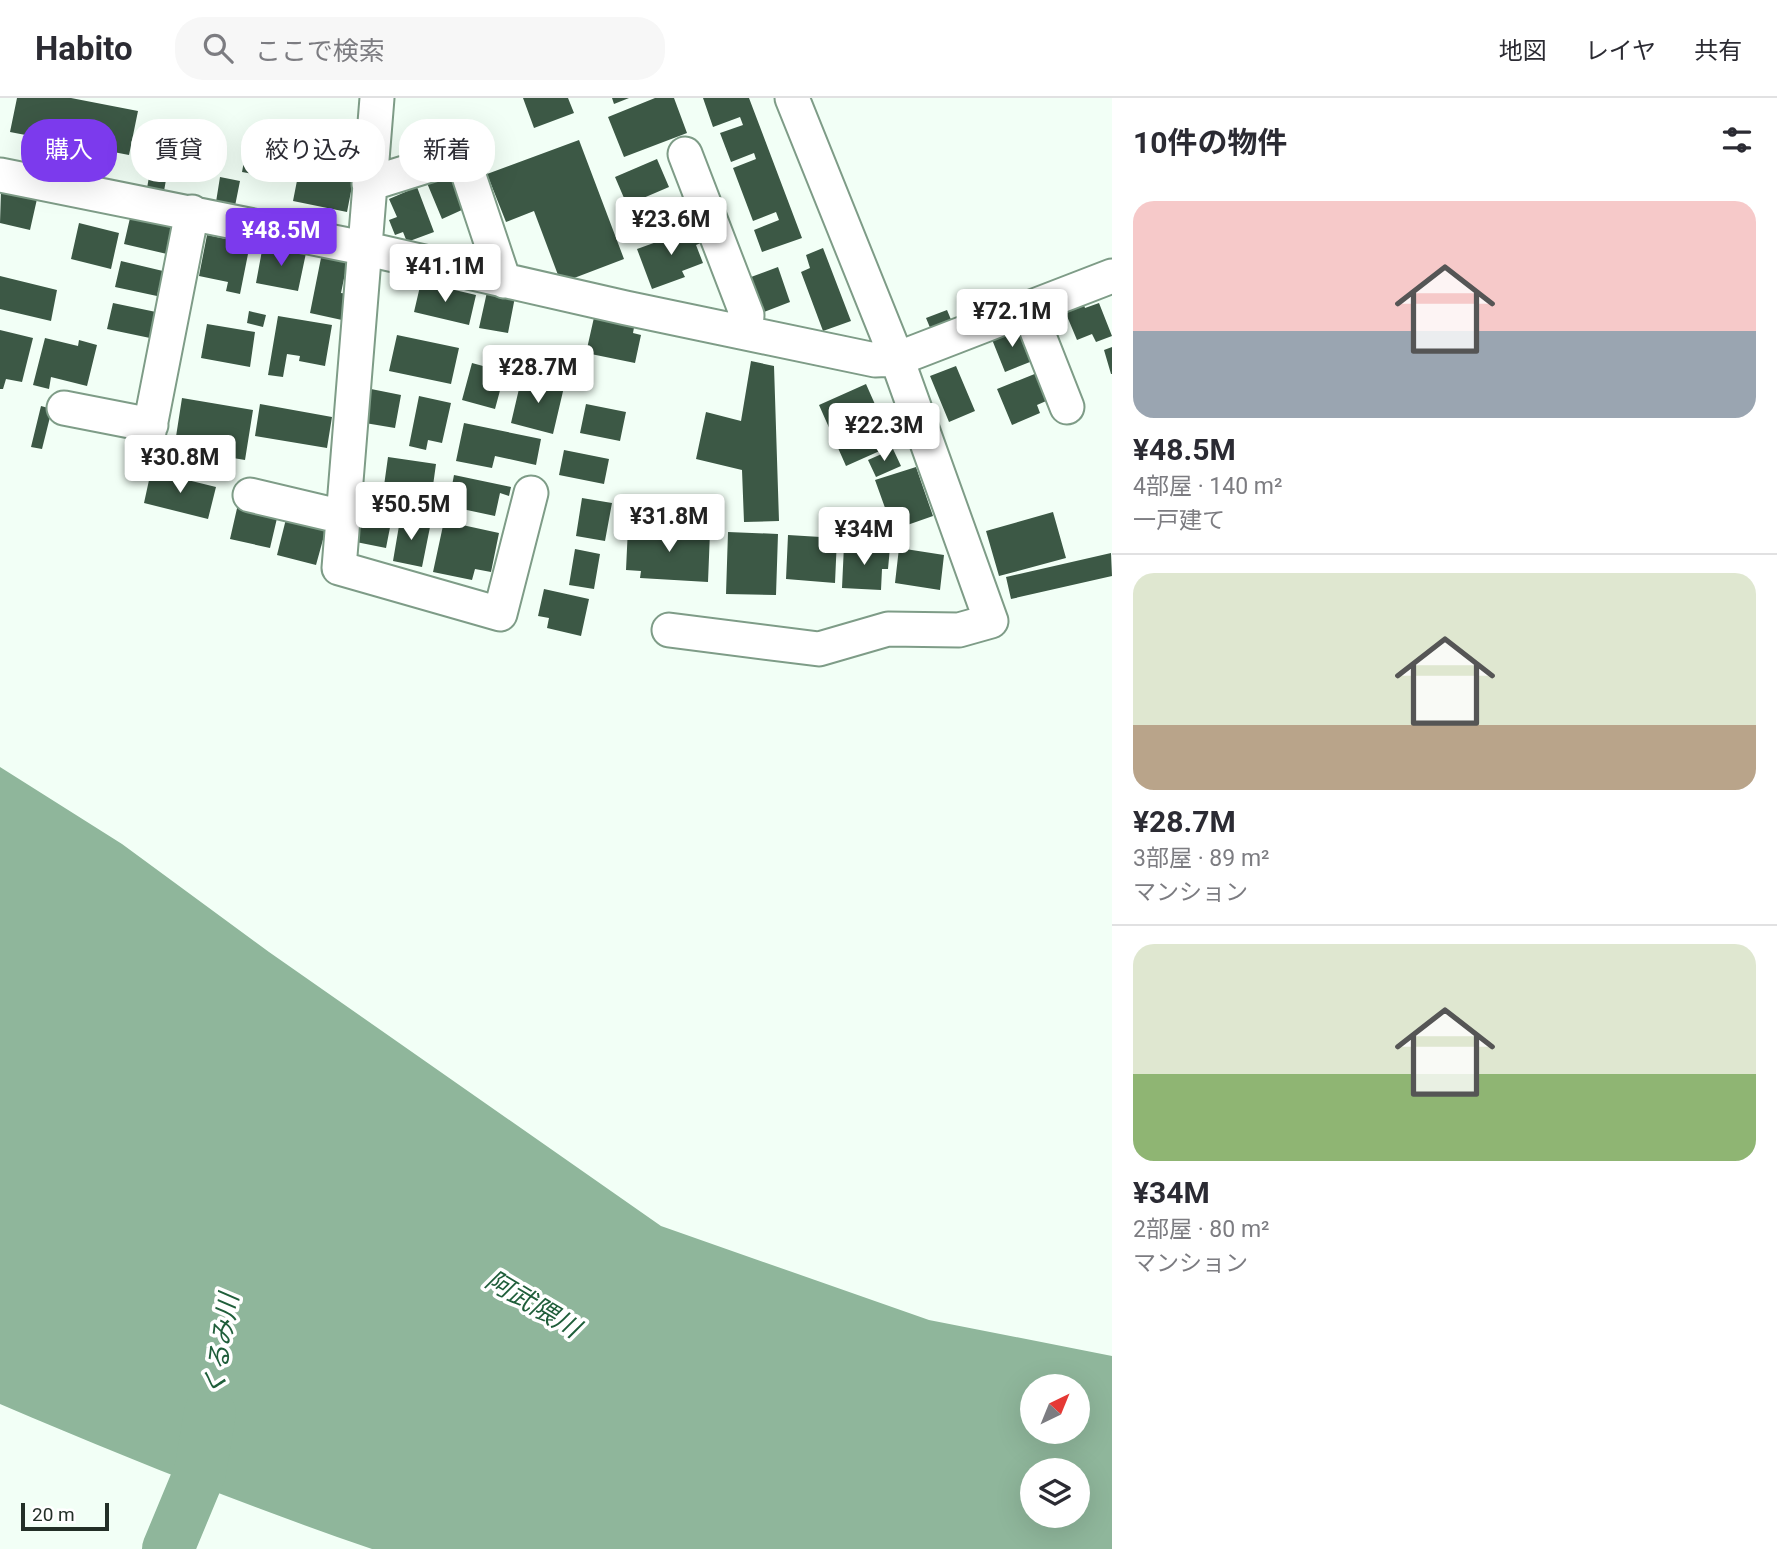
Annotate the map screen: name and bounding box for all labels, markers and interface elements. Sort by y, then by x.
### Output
search box [175,17,665,80]
text: Habito [35,29,133,68]
icon: search [199,29,237,67]
text: ここで検索 [255,36,385,66]
text: 地図 [1499,37,1547,65]
text: レイヤ [1585,37,1656,65]
text: 共有 [1694,37,1742,65]
chip: 購入 [21,119,117,182]
chip: 賃貸 [131,119,227,182]
chip: 絞り込み [241,119,385,182]
chip: 新着 [399,119,495,182]
icon: filters [1718,121,1756,159]
text: 10件の物件 [1133,125,1287,160]
pin: ¥23.6M [614,198,728,257]
text: ¥23.6M [632,206,710,233]
pin: ¥48.5M [224,208,338,268]
text: ¥48.5M [242,217,320,244]
pin: ¥41.1M [388,244,502,304]
icon: home [1382,246,1508,372]
text: ¥41.1M [406,253,484,280]
pin: ¥72.1M [955,289,1069,349]
text: ¥72.1M [973,298,1051,325]
pin: ¥28.7M [481,345,595,405]
text: ¥28.7M [499,354,577,381]
pin: ¥22.3M [827,404,941,463]
text: ¥22.3M [845,412,923,439]
text: ¥48.5M [1133,432,1236,467]
pin: ¥30.8M [123,436,237,495]
text: ¥30.8M [141,444,219,471]
text: 4部屋 · 140 m² [1133,473,1282,500]
pin: ¥50.5M [354,482,468,542]
text: ¥50.5M [372,491,450,518]
pin: ¥31.8M [612,494,726,554]
text: ¥31.8M [630,503,708,530]
text: 一戸建て [1133,507,1225,534]
pin: ¥34M [823,508,905,567]
text: ¥34M [835,516,893,543]
icon: home [1382,618,1508,744]
text: ¥28.7M [1133,804,1236,839]
text: 3部屋 · 89 m² [1133,845,1270,872]
text: マンション [1133,879,1248,906]
icon: home [1382,989,1508,1115]
text: ¥34M [1133,1175,1210,1210]
text: 2部屋 · 80 m² [1133,1216,1270,1243]
text: マンション [1133,1250,1248,1277]
water label: 阿武隈川 [481,1264,588,1345]
water label: くるみ川 [198,1289,244,1398]
north arrow [1020,1374,1090,1444]
map controls [1020,1374,1090,1528]
button: layers [1020,1458,1090,1528]
scale bar [21,1500,108,1532]
text: 20 m [32,1503,75,1526]

